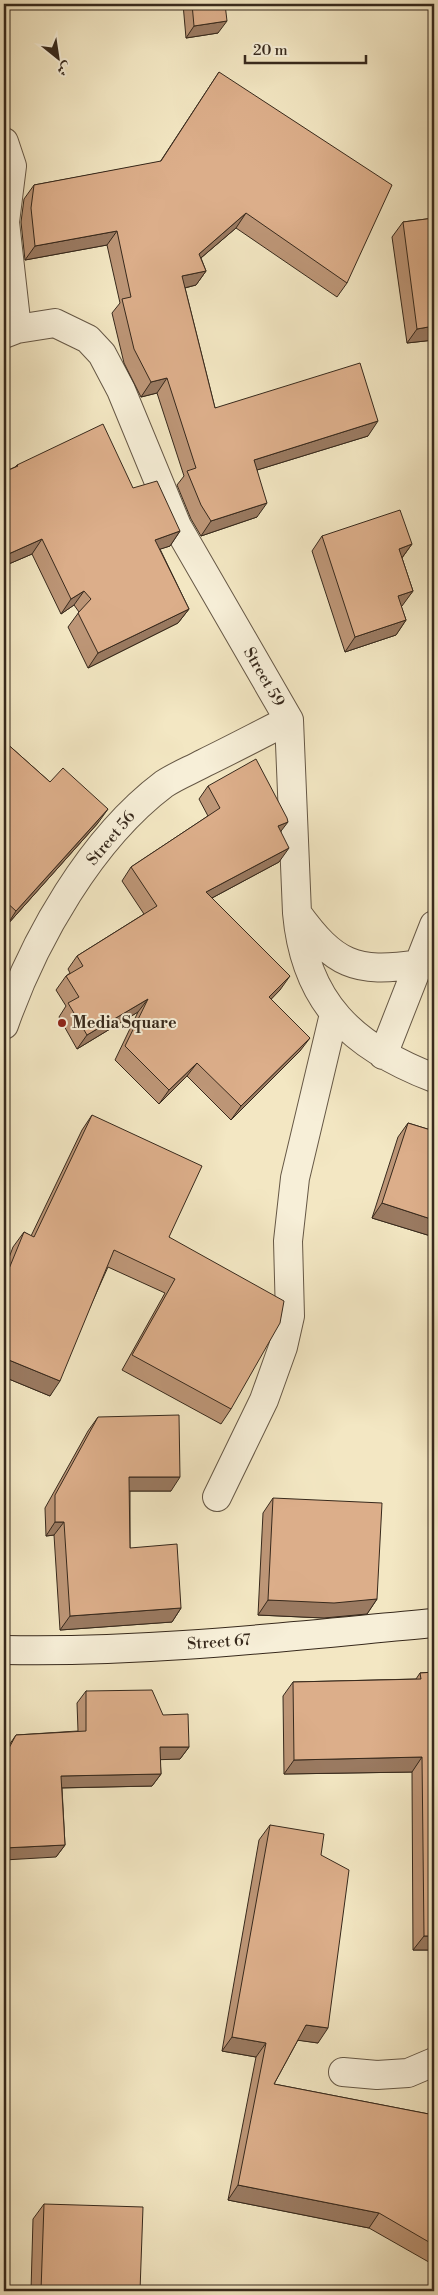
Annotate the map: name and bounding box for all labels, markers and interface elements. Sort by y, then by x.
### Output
north arrow [32,32,82,82]
scale bar [245,32,367,64]
text: 20 m [253,41,288,60]
text: ش [53,57,75,80]
street label: Street 59 [239,644,289,711]
street label: Street 56 [82,806,140,869]
place label: Media Square [72,1013,177,1033]
marker: Media Square [56,1017,68,1029]
street label: Street 67 [187,1630,251,1654]

